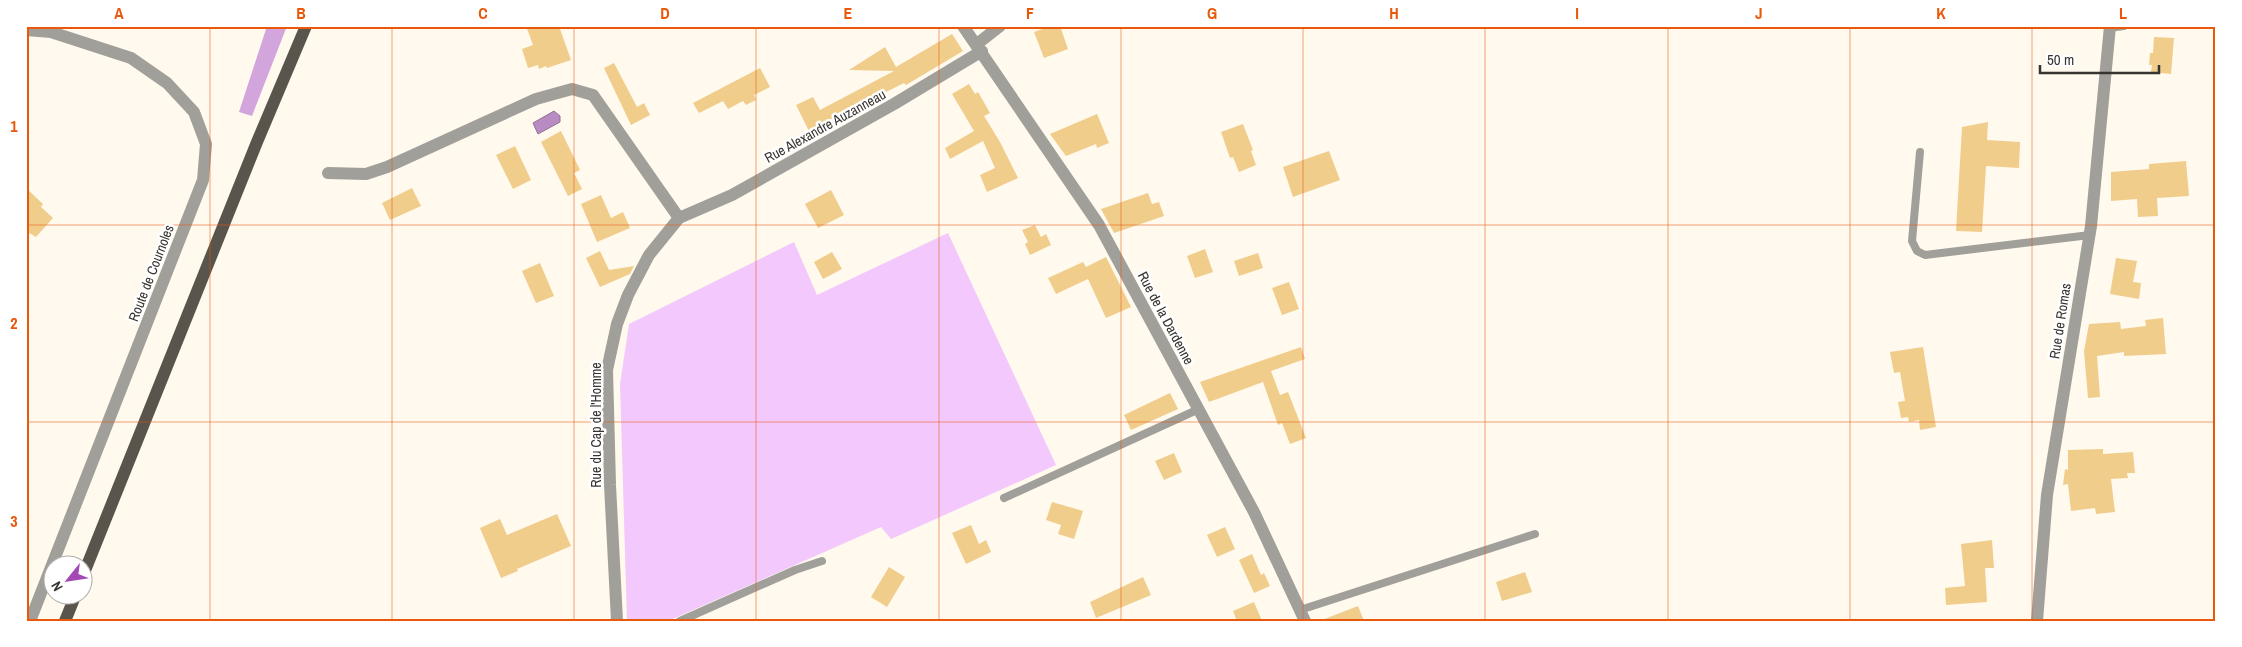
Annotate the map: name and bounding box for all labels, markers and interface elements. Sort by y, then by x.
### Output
text: A [114,2,124,24]
text: B [296,2,306,24]
text: C [478,2,488,24]
text: D [660,2,670,24]
text: E [844,2,853,24]
text: F [1026,2,1034,24]
text: G [1207,2,1217,24]
text: H [1389,2,1399,24]
text: I [1575,2,1579,24]
text: J [1755,2,1763,24]
text: K [1936,2,1946,24]
text: L [2119,2,2127,24]
scale bar [2040,42,2158,74]
text: 50 m [2047,49,2074,70]
street label: Rue Alexandre Auzanneau [761,85,889,167]
text: 1 [10,115,18,137]
street label: Route de Cournoles [124,222,178,324]
street label: Rue de la Dardenne [1134,268,1198,368]
street label: Rue de Romas [2045,282,2075,360]
text: 2 [10,312,18,334]
street label: Rue du Cap de l'Homme [587,362,605,488]
text: 3 [10,510,18,532]
north arrow [42,554,92,604]
text: N [47,578,67,595]

